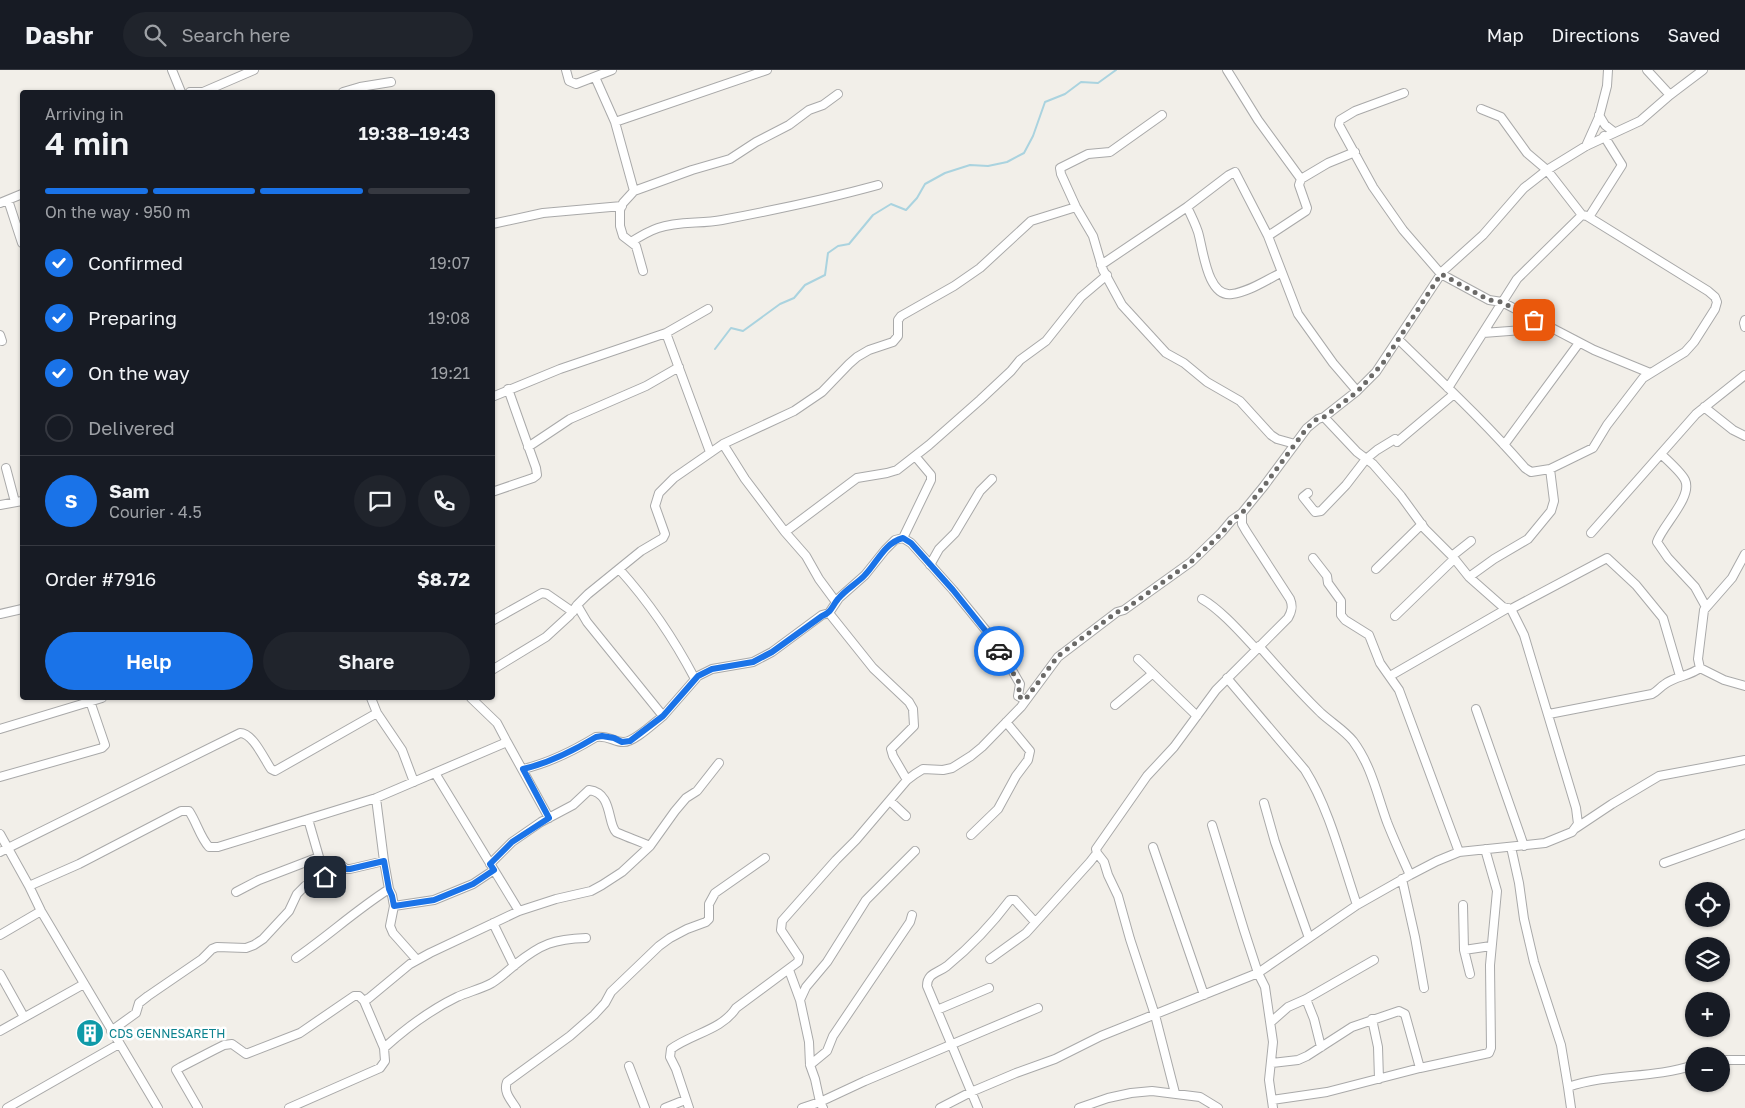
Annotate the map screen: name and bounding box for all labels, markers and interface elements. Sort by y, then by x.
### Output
search box [123,12,473,57]
text: Dashr [25,20,93,49]
icon: search [141,21,169,49]
text: Search here [181,23,290,46]
text: Map [1487,24,1523,46]
text: Directions [1551,24,1639,46]
text: Saved [1667,24,1720,46]
text: Arriving in [45,104,124,124]
text: 19:38–19:43 [358,121,470,144]
text: 4 min [45,124,129,162]
text: On the way · 950 m [45,202,190,222]
icon: check [45,249,73,277]
text: Confirmed [88,251,183,274]
text: 19:07 [429,253,470,273]
pin [1513,299,1555,341]
icon: check [45,304,73,332]
text: Preparing [88,306,177,329]
icon: bag [1520,306,1548,334]
text: 19:08 [428,308,470,328]
icon: check [45,359,73,387]
text: On the way [88,361,190,384]
text: 19:21 [431,363,470,383]
text: Delivered [88,416,175,439]
button: chat [354,475,406,527]
button: phone [418,475,470,527]
text: Sam [109,479,149,502]
text: S [65,489,77,512]
text: Courier · 4.5 [109,502,202,522]
text: Order #7916 [45,567,156,590]
text: $8.72 [417,567,470,590]
courier [974,626,1024,676]
button: Help [45,632,253,690]
button: Share [263,632,470,690]
icon: car [985,637,1013,665]
pin [304,856,346,898]
icon: home [311,863,339,891]
map controls [1685,882,1730,1092]
button: locate [1685,882,1730,927]
button: layers [1685,937,1730,982]
button: + [1685,992,1730,1037]
building icon: CDS GENNESARETH [75,1018,105,1048]
place label: CDS GENNESARETH [109,1026,225,1041]
button: − [1685,1047,1730,1092]

